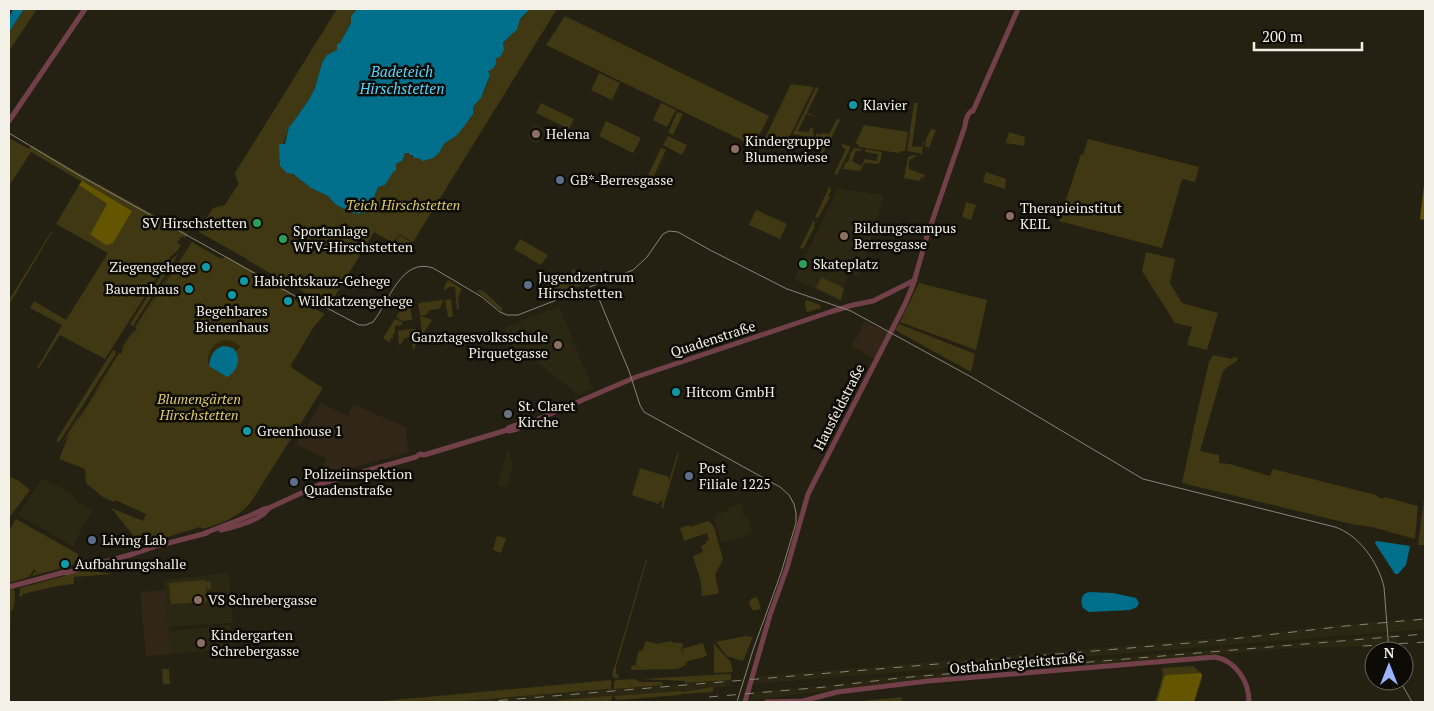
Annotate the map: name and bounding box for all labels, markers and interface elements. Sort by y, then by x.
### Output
scale bar [1254,20,1362,52]
text: 200 m [1262,26,1303,46]
water label: Badeteich Hirschstetten [359,61,444,98]
place label: Klavier [863,95,908,114]
marker: Klavier [847,99,859,111]
place label: Helena [546,124,590,143]
marker: Helena [530,128,542,140]
place label: Kindergruppe Blumenwiese [745,131,830,166]
marker: Kindergruppe Blumenwiese [729,143,741,155]
place label: GB*-Berresgasse [570,170,673,189]
marker: GB*-Berresgasse [554,174,566,186]
park label: Teich Hirschstetten [346,195,460,214]
place label: Therapieinstitut KEIL [1020,198,1123,233]
marker: Therapieinstitut KEIL [1004,210,1016,222]
place label: SV Hirschstetten [142,213,248,232]
marker: SV Hirschstetten [251,217,263,229]
place label: Bildungscampus Berresgasse [854,218,956,253]
place label: Sportanlage WFV-Hirschstetten [293,221,414,256]
marker: Bildungscampus Berresgasse [838,230,850,242]
marker: Sportanlage WFV-Hirschstetten [277,233,289,245]
place label: Skateplatz [813,254,878,273]
place label: Ziegengehege [109,257,196,276]
marker: Skateplatz [797,258,809,270]
marker: Ziegengehege [200,261,212,273]
place label: Jugendzentrum Hirschstetten [538,267,634,302]
place label: Habichtskauz-Gehege [254,271,390,290]
marker: Habichtskauz-Gehege [238,275,250,287]
place label: Bauernhaus [105,279,179,298]
marker: Jugendzentrum Hirschstetten [522,279,534,291]
marker: Bauernhaus [183,283,195,295]
marker: Begehbares Bienenhaus [226,289,238,301]
place label: Wildkatzengehege [298,291,413,310]
marker: Wildkatzengehege [282,295,294,307]
place label: Begehbares Bienenhaus [196,301,268,336]
street label: Quadenstraße [668,316,758,361]
place label: Ganztagesvolksschule Pirquetgasse [411,327,548,362]
marker: Ganztagesvolksschule Pirquetgasse [552,339,564,351]
street label: Hausfeldstraße [809,360,868,453]
place label: Hitcom GmbH [686,382,775,401]
marker: Hitcom GmbH [670,386,682,398]
park label: Blumengärten Hirschstetten [156,389,241,424]
place label: St. Claret Kirche [518,396,576,431]
marker: St. Claret Kirche [502,408,514,420]
place label: Greenhouse 1 [257,421,342,440]
marker: Greenhouse 1 [241,425,253,437]
place label: Post Filiale 1225 [699,458,771,493]
place label: Polizeiinspektion Quadenstraße [304,464,413,499]
marker: Post Filiale 1225 [683,470,695,482]
marker: Polizeiinspektion Quadenstraße [288,476,300,488]
place label: Living Lab [102,530,167,549]
marker: Living Lab [86,534,98,546]
place label: Aufbahrungshalle [75,554,186,573]
marker: Aufbahrungshalle [59,558,71,570]
place label: VS Schrebergasse [208,590,317,609]
marker: VS Schrebergasse [192,594,204,606]
place label: Kindergarten Schrebergasse [211,625,299,660]
marker: Kindergarten Schrebergasse [195,637,207,649]
north arrow [1364,641,1414,691]
text: N [1384,643,1395,662]
street label: Ostbahnbegleitstraße [949,647,1085,678]

